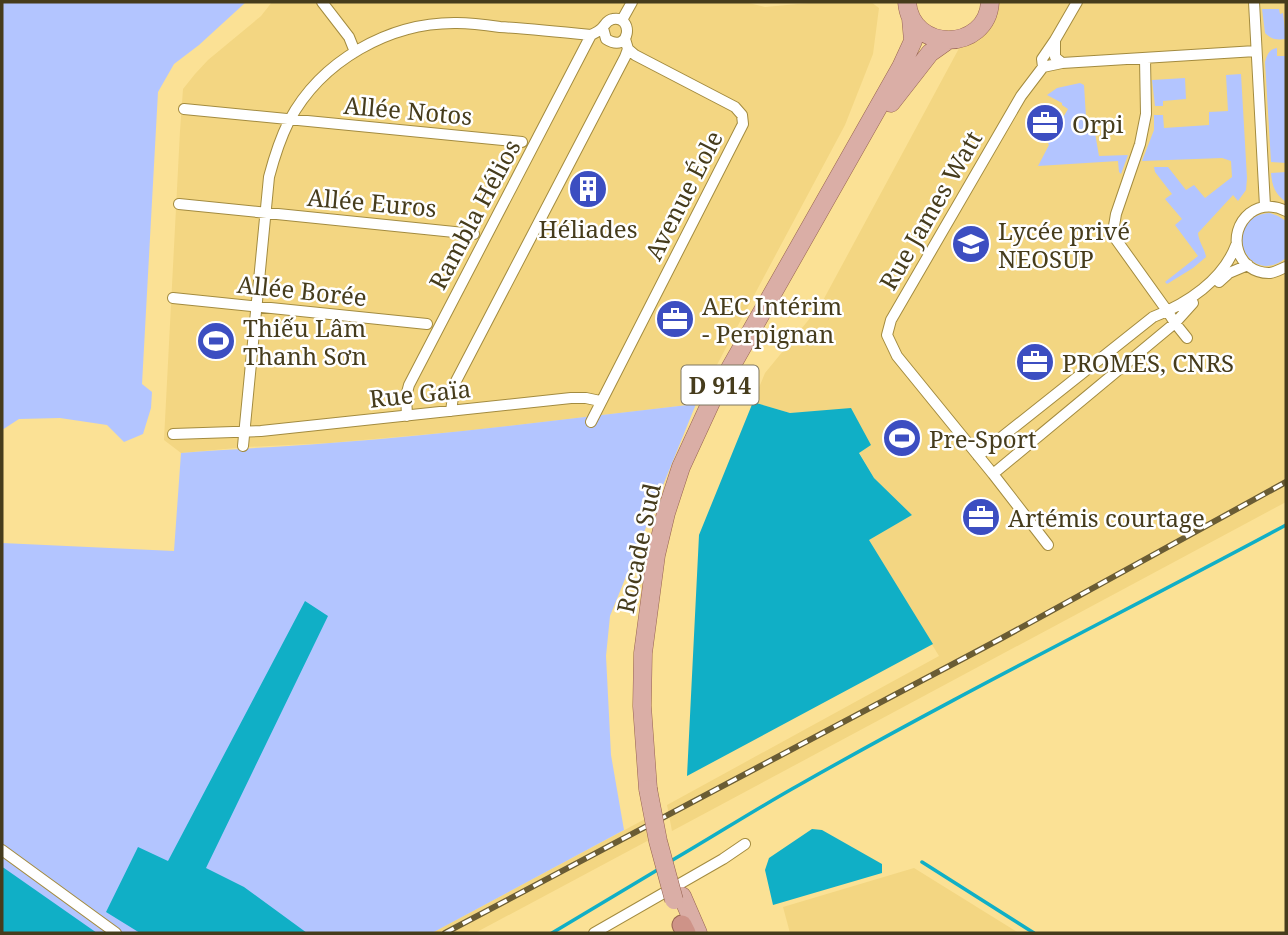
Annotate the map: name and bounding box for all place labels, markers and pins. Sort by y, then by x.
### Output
office icon: Orpi [1024,102,1066,144]
place label: Orpi [1072,107,1124,140]
building icon: Héliades [567,168,609,210]
place label: Héliades [539,212,637,245]
place label: Lycée privé NEOSUP [998,214,1130,275]
school or university icon: Lycée privé NEOSUP [950,223,992,265]
place label: AEC Intérim - Perpignan [702,289,842,350]
office icon: AEC Intérim - Perpignan [654,298,696,340]
place label: Thiếu Lâm Thanh Sơn [243,311,367,372]
sports icon: Thiếu Lâm Thanh Sơn [195,320,237,362]
office icon: PROMES, CNRS [1014,341,1056,383]
place label: PROMES, CNRS [1062,346,1234,379]
sports icon: Pre-Sport [881,417,923,459]
place label: Pre-Sport [929,422,1036,455]
office icon: Artémis courtage [960,496,1002,538]
place label: Artémis courtage [1008,501,1205,534]

